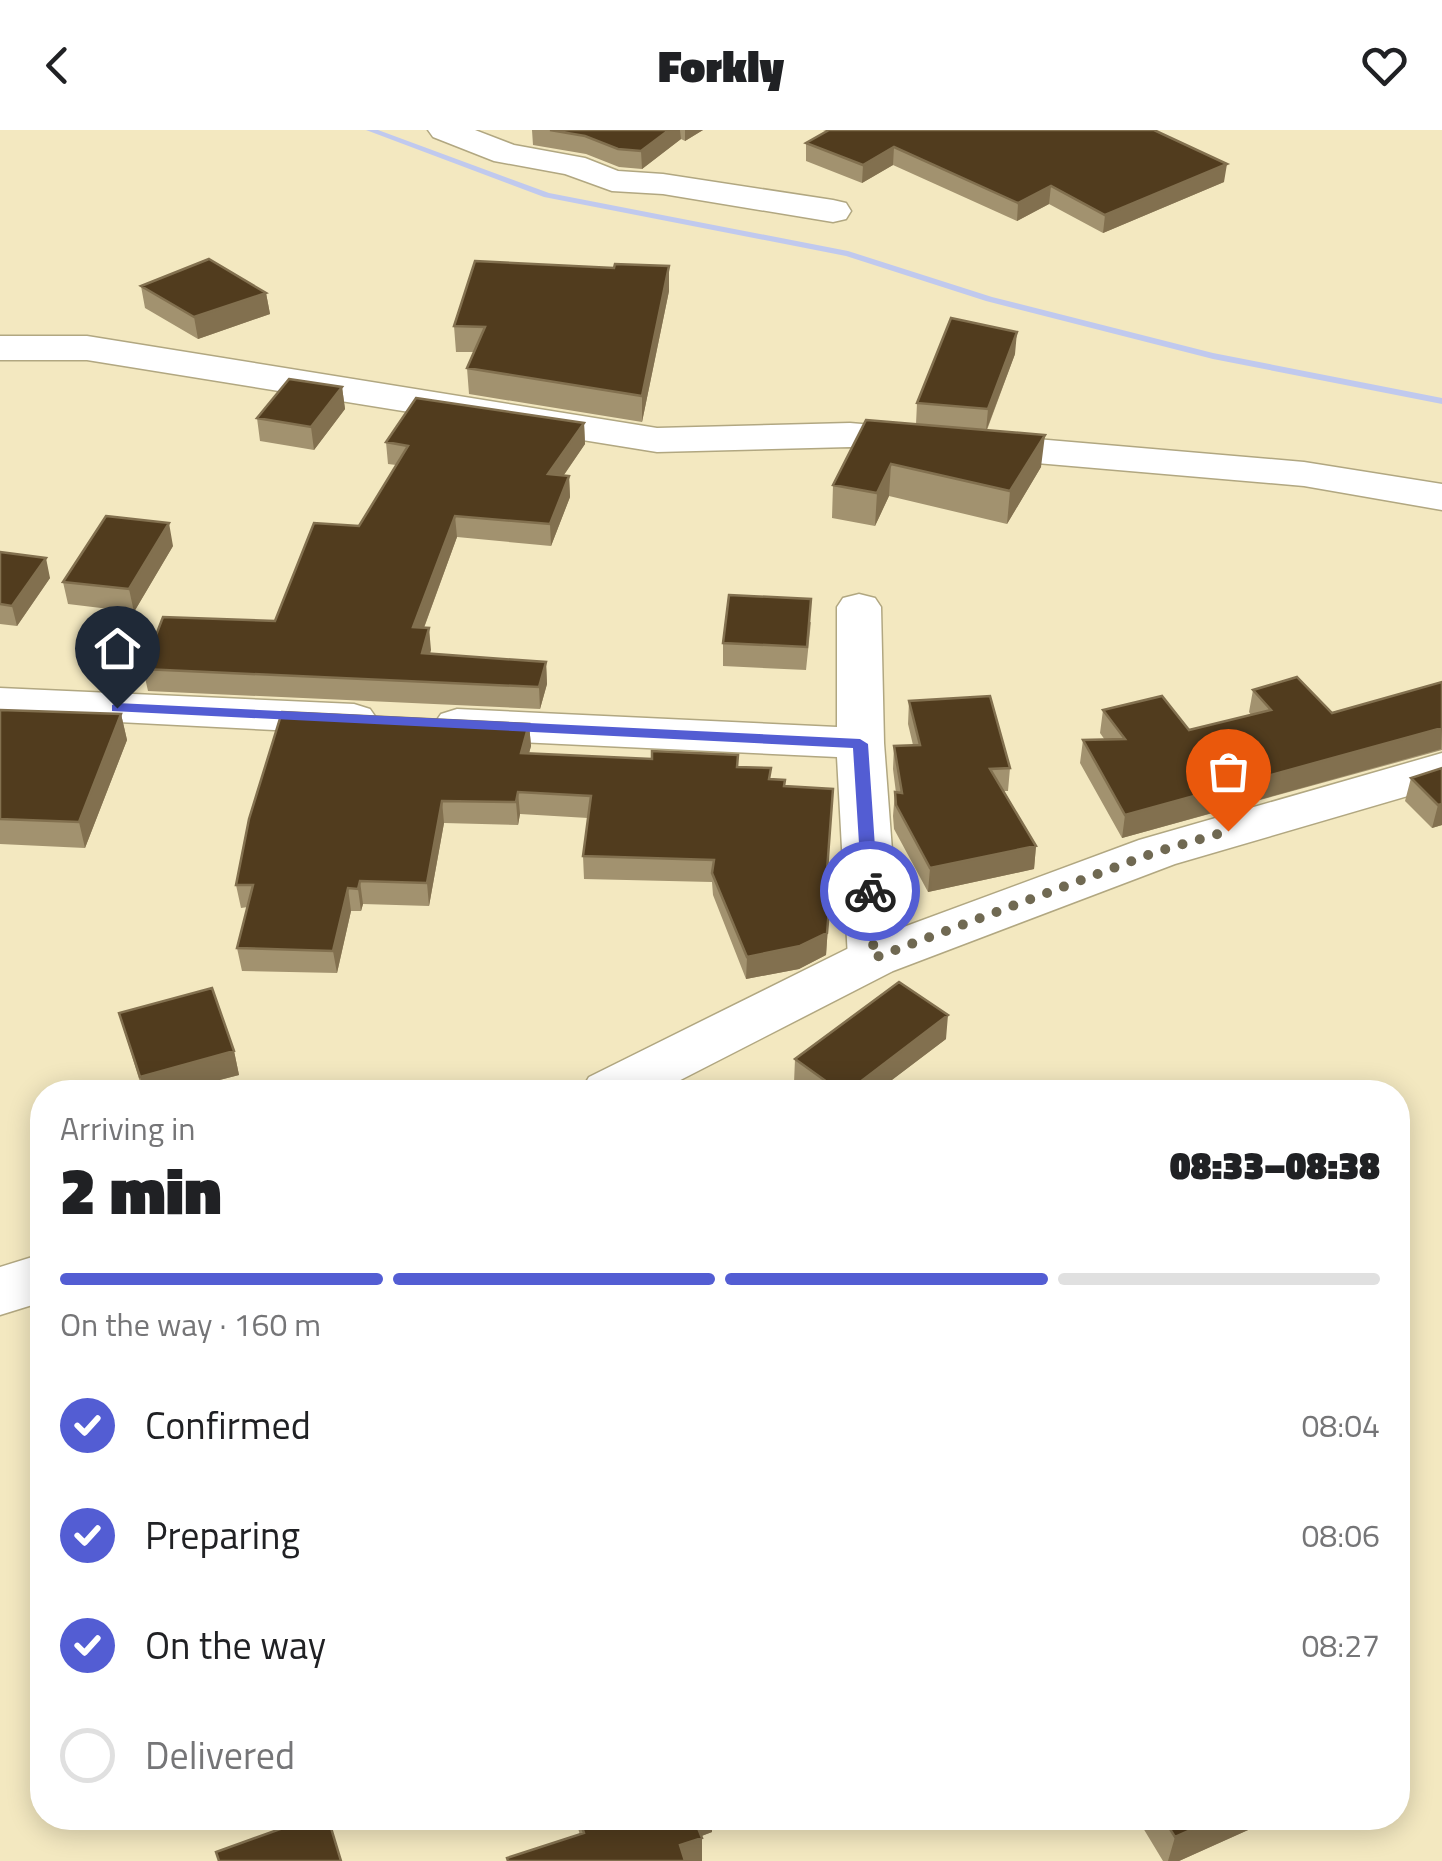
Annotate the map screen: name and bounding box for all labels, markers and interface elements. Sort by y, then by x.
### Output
text: Forkly [658,31,784,99]
icon: back [30,38,85,93]
icon: heart [1357,38,1412,93]
pin [75,606,160,709]
icon: home [90,621,145,676]
pin [1186,729,1271,832]
icon: bag [1201,744,1256,799]
courier [820,841,920,941]
icon: bike [843,864,898,919]
text: Arriving in [60,1104,196,1152]
text: 08:33–08:38 [1170,1136,1380,1194]
text: 2 min [60,1140,221,1239]
text: On the way · 160 m [60,1300,321,1348]
text: Confirmed [145,1396,311,1454]
icon: check [60,1398,115,1453]
text: 08:04 [1301,1401,1380,1449]
text: Preparing [145,1506,300,1564]
icon: check [60,1508,115,1563]
text: 08:06 [1301,1511,1380,1559]
text: On the way [145,1616,326,1674]
icon: check [60,1618,115,1673]
text: 08:27 [1301,1621,1380,1669]
text: Delivered [145,1726,295,1784]

